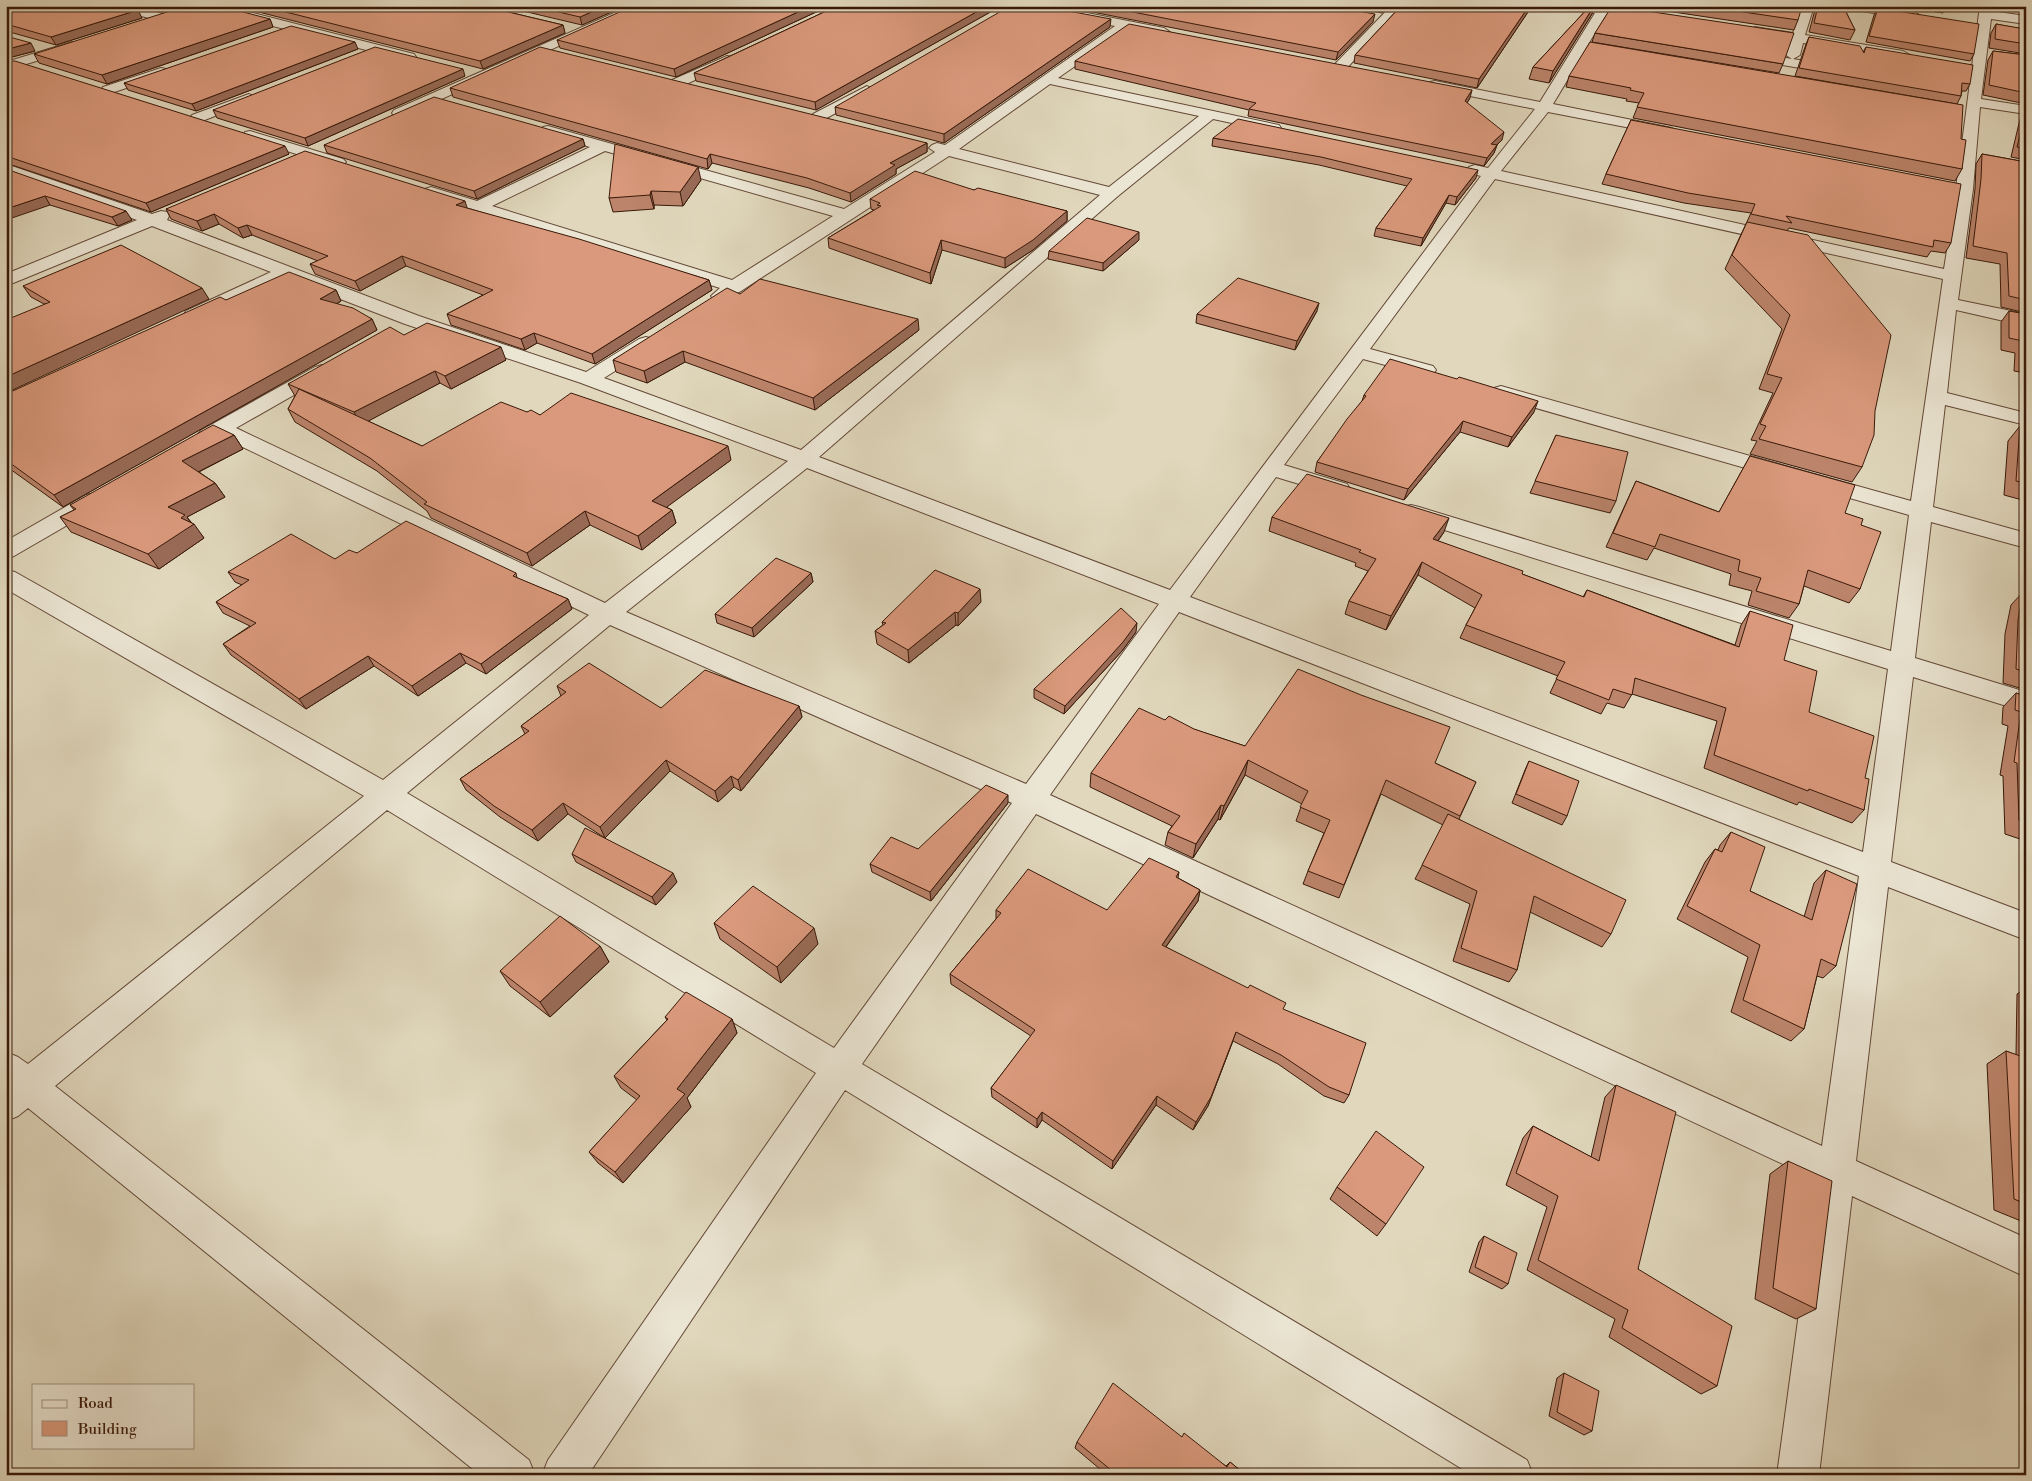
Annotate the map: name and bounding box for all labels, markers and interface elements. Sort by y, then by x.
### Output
legend [32,1384,195,1448]
text: Road [78,1394,113,1413]
text: Building [77,1420,137,1439]

